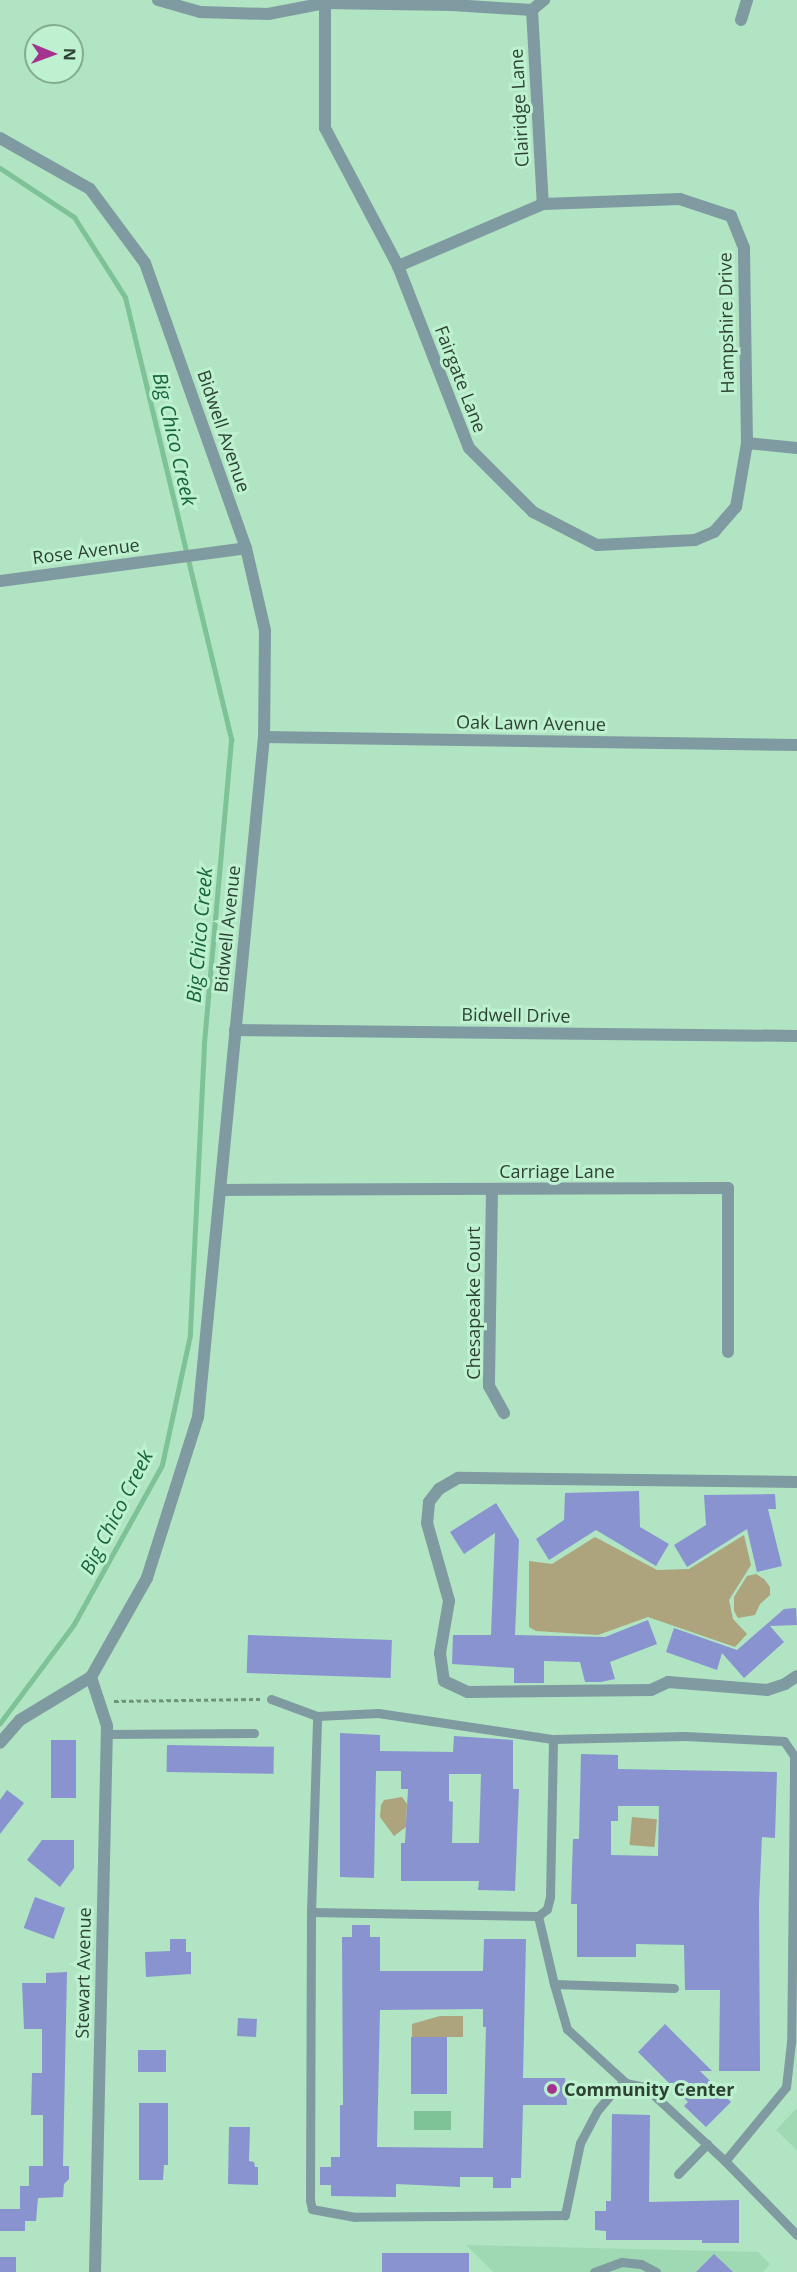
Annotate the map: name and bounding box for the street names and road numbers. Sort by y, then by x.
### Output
street label: Clairidge Lane [505,48,533,168]
street label: Hampshire Drive [714,252,738,394]
street label: Fairgate Lane [431,323,491,435]
street label: Bidwell Avenue [193,367,255,495]
street label: Rose Avenue [31,534,141,568]
street label: Oak Lawn Avenue [456,711,606,735]
street label: Bidwell Avenue [210,864,244,994]
street label: Bidwell Drive [461,1003,571,1027]
street label: Carriage Lane [499,1160,615,1182]
street label: Chesapeake Court [462,1226,484,1380]
street label: Stewart Avenue [71,1907,95,2039]

